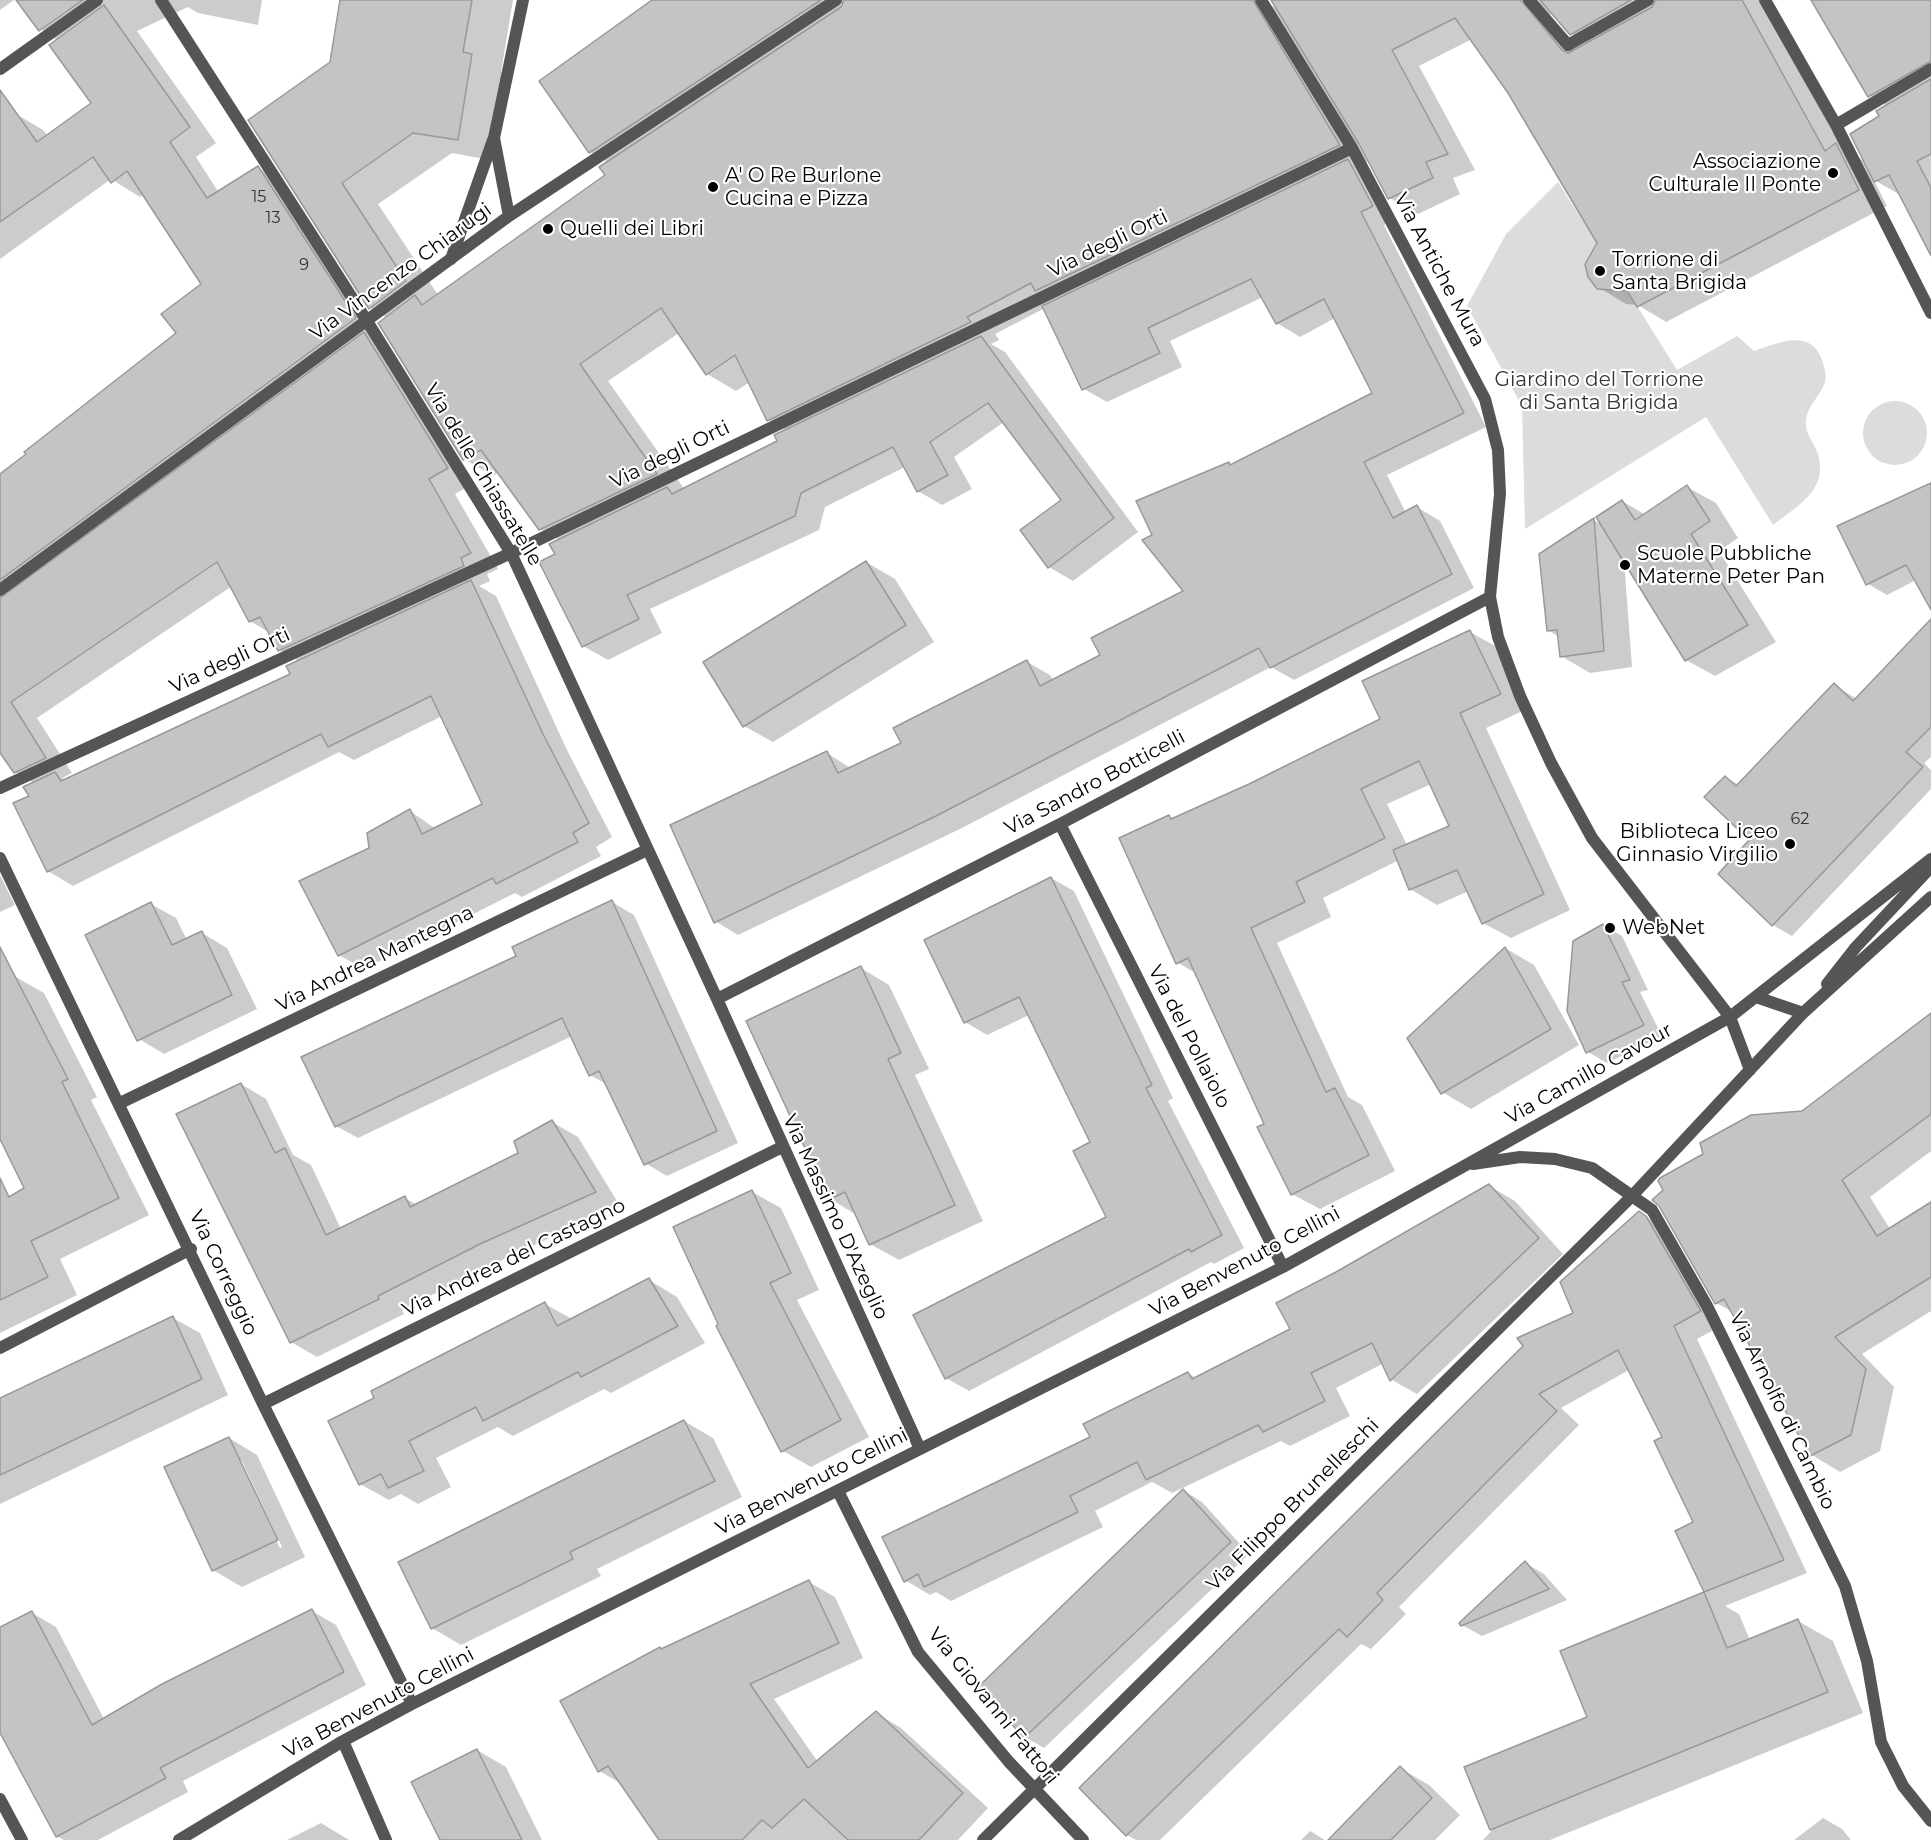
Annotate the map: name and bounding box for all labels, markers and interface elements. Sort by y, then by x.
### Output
place label: Associazione Culturale Il Ponte [1649,150,1821,197]
place label: A' O Re Burlone Cucina e Pizza [725,164,881,211]
marker: Associazione Culturale Il Ponte [1826,166,1840,180]
marker: A' O Re Burlone Cucina e Pizza [706,180,720,194]
house number: 15 [252,187,266,207]
street label: Via Antiche Mura [1388,189,1490,351]
street label: Via Vincenzo Chiarugi [306,198,496,346]
street label: Via degli Orti [1044,205,1172,283]
house number: 13 [266,208,280,228]
place label: Quelli dei Libri [560,217,704,241]
marker: Quelli dei Libri [541,222,555,236]
place label: Torrione di Santa Brigida [1612,248,1747,295]
house number: 9 [299,255,309,275]
marker: Torrione di Santa Brigida [1593,264,1607,278]
park label: Giardino del Torrione di Santa Brigida [1494,368,1704,415]
street label: Via delle Chiassatelle [419,379,547,571]
street label: Via degli Orti [606,416,734,494]
place label: Scuole Pubbliche Materne Peter Pan [1637,542,1825,589]
marker: Scuole Pubbliche Materne Peter Pan [1618,558,1632,572]
street label: Via degli Orti [166,623,294,699]
street label: Via Sandro Botticelli [1001,725,1189,841]
house number: 62 [1791,809,1809,829]
place label: Biblioteca Liceo Ginnasio Virgilio [1616,820,1778,867]
marker: Biblioteca Liceo Ginnasio Virgilio [1783,837,1797,851]
street label: Via Andrea Mantegna [272,901,478,1017]
place label: WebNet [1622,916,1705,940]
marker: WebNet [1603,921,1617,935]
street label: Via del Pollaiolo [1143,961,1235,1113]
street label: Via Camillo Cavour [1501,1018,1677,1130]
street label: Via Massimo D'Azeglio [777,1111,893,1323]
street label: Via Andrea del Castagno [399,1193,629,1323]
street label: Via Benvenuto Cellini [1146,1202,1344,1322]
street label: Via Correggio [184,1207,262,1339]
street label: Via Arnolfo di Cambio [1724,1308,1840,1514]
street label: Via Filippo Brunelleschi [1202,1414,1384,1596]
street label: Via Benvenuto Cellini [712,1423,912,1541]
street label: Via Giovanni Fattori [922,1623,1064,1789]
street label: Via Benvenuto Cellini [280,1643,478,1763]

